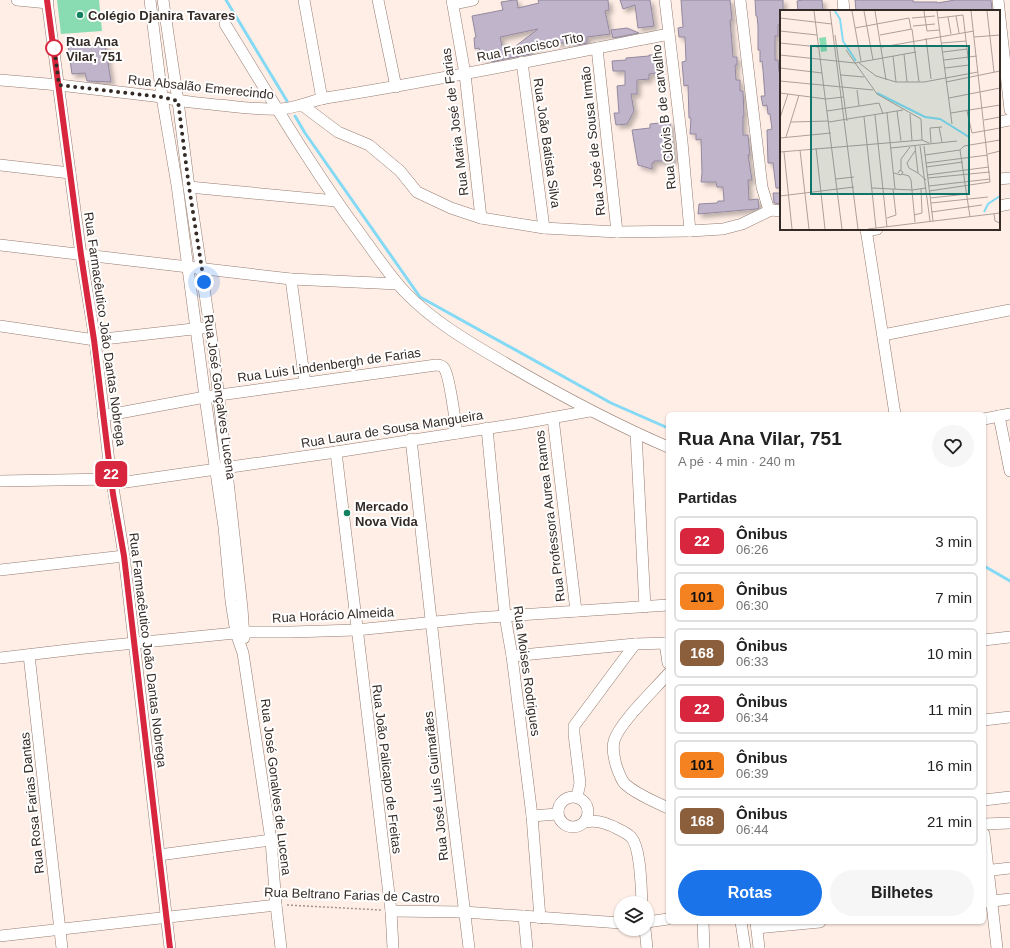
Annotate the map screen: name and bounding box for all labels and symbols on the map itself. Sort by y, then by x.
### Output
place label: Colégio Djanira Tavares [88,8,235,23]
marker: Colégio Djanira Tavares [75,10,85,20]
inset map [780,10,1000,230]
street label: Rua Francisco Tito [475,29,585,65]
place label: Rua Ana Vilar, 751 [66,34,122,64]
marker: Rua Ana Vilar, 751 [45,39,63,57]
street label: Rua Clóvis B de carvalho [649,44,679,190]
street label: Rua Maria José de Farias [438,47,472,197]
street label: Rua José de Sousa Irmão [578,65,608,217]
street label: Rua Absalão Emerecindo [127,72,275,102]
street label: Rua João Batista Silva [530,77,564,210]
street label: Rua Farmacêutico João Dantas Nobrega [81,211,129,448]
your location [194,272,214,292]
street label: Rua José Gonçalves Lucena [201,314,239,481]
street label: Rua Luis Lindenbergh de Farias [236,345,422,385]
street label: Rua Laura de Sousa Mangueira [300,407,485,451]
street label: Rua Professora Aurea Ramos [532,429,568,603]
line badge: 22 [93,461,129,487]
place label: Mercado Nova Vida [355,499,418,529]
marker: Mercado Nova Vida [342,508,352,518]
street label: Rua Farmacêutico João Dantas Nobrega [126,532,170,769]
street label: Rua Horácio Almeida [272,604,395,626]
street label: Rua Moises Rodrigues [510,605,544,738]
street label: Rua João Palicapo de Freitas [369,683,405,855]
street label: Rua José Gonalves de Lucena [258,698,294,877]
street label: Rua José Luís Guimarães [421,710,451,862]
street label: Rua Rosa Farias Dantas [17,731,47,875]
street label: Rua Beltrano Farias de Castro [264,884,440,906]

